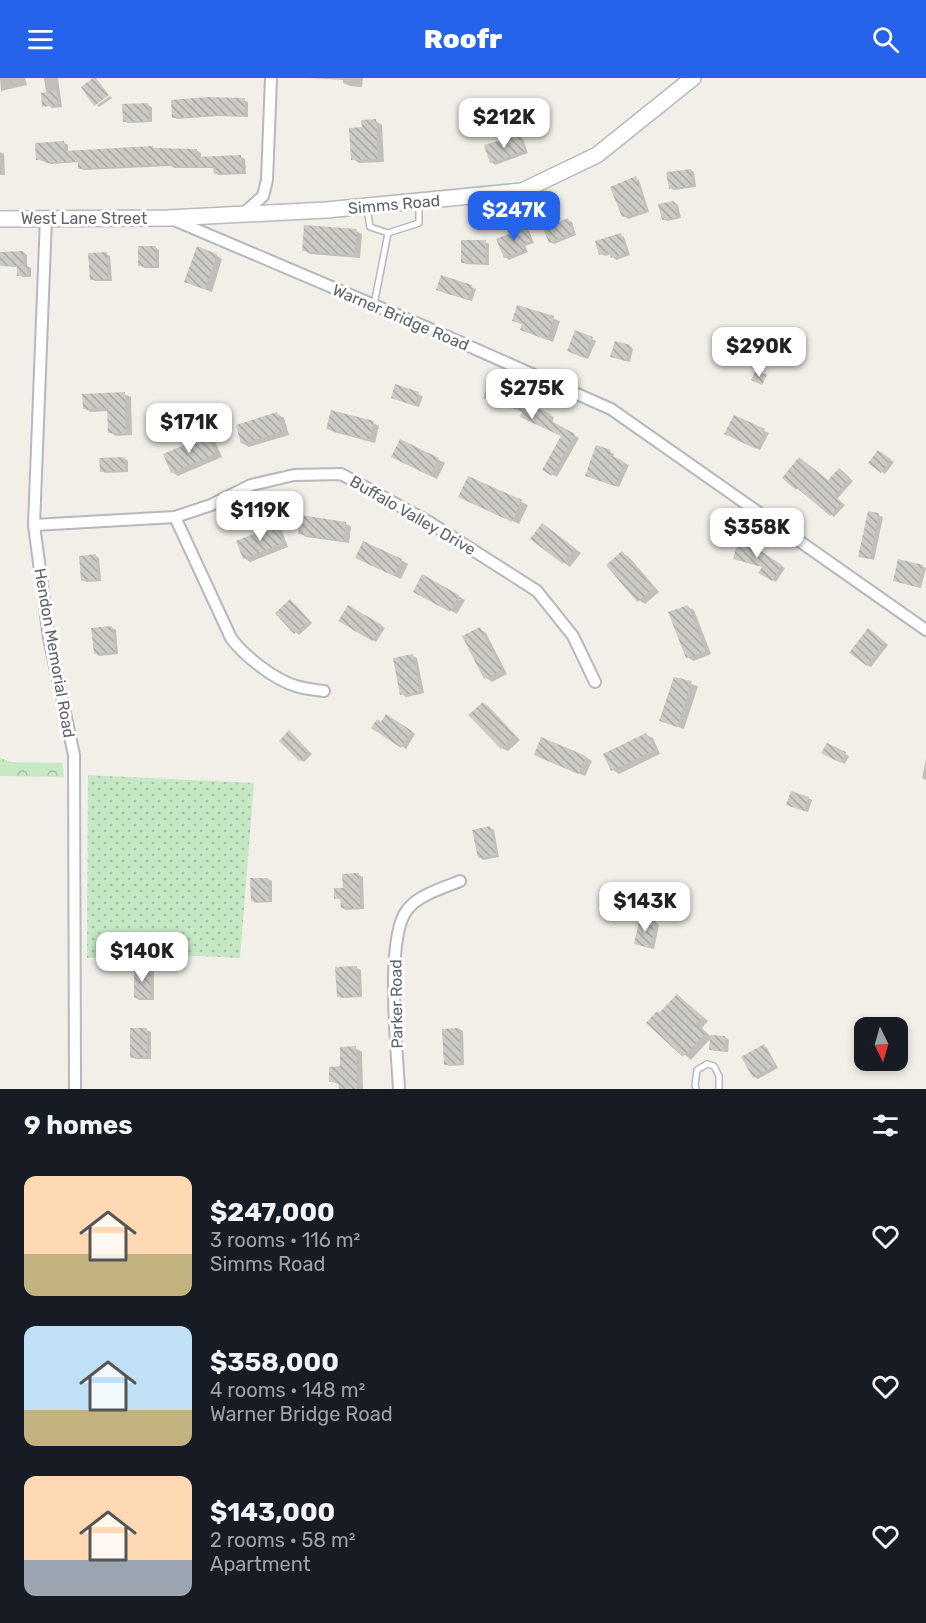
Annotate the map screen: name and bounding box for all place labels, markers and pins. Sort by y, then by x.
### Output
pin: $212K [462,98,546,149]
pin: $247K [472,191,556,242]
pin: $290K [717,327,801,378]
pin: $275K [490,369,574,420]
pin: $171K [147,403,231,454]
pin: $119K [218,491,302,542]
pin: $358K [715,508,799,559]
pin: $143K [603,882,687,933]
pin: $140K [100,932,184,983]

